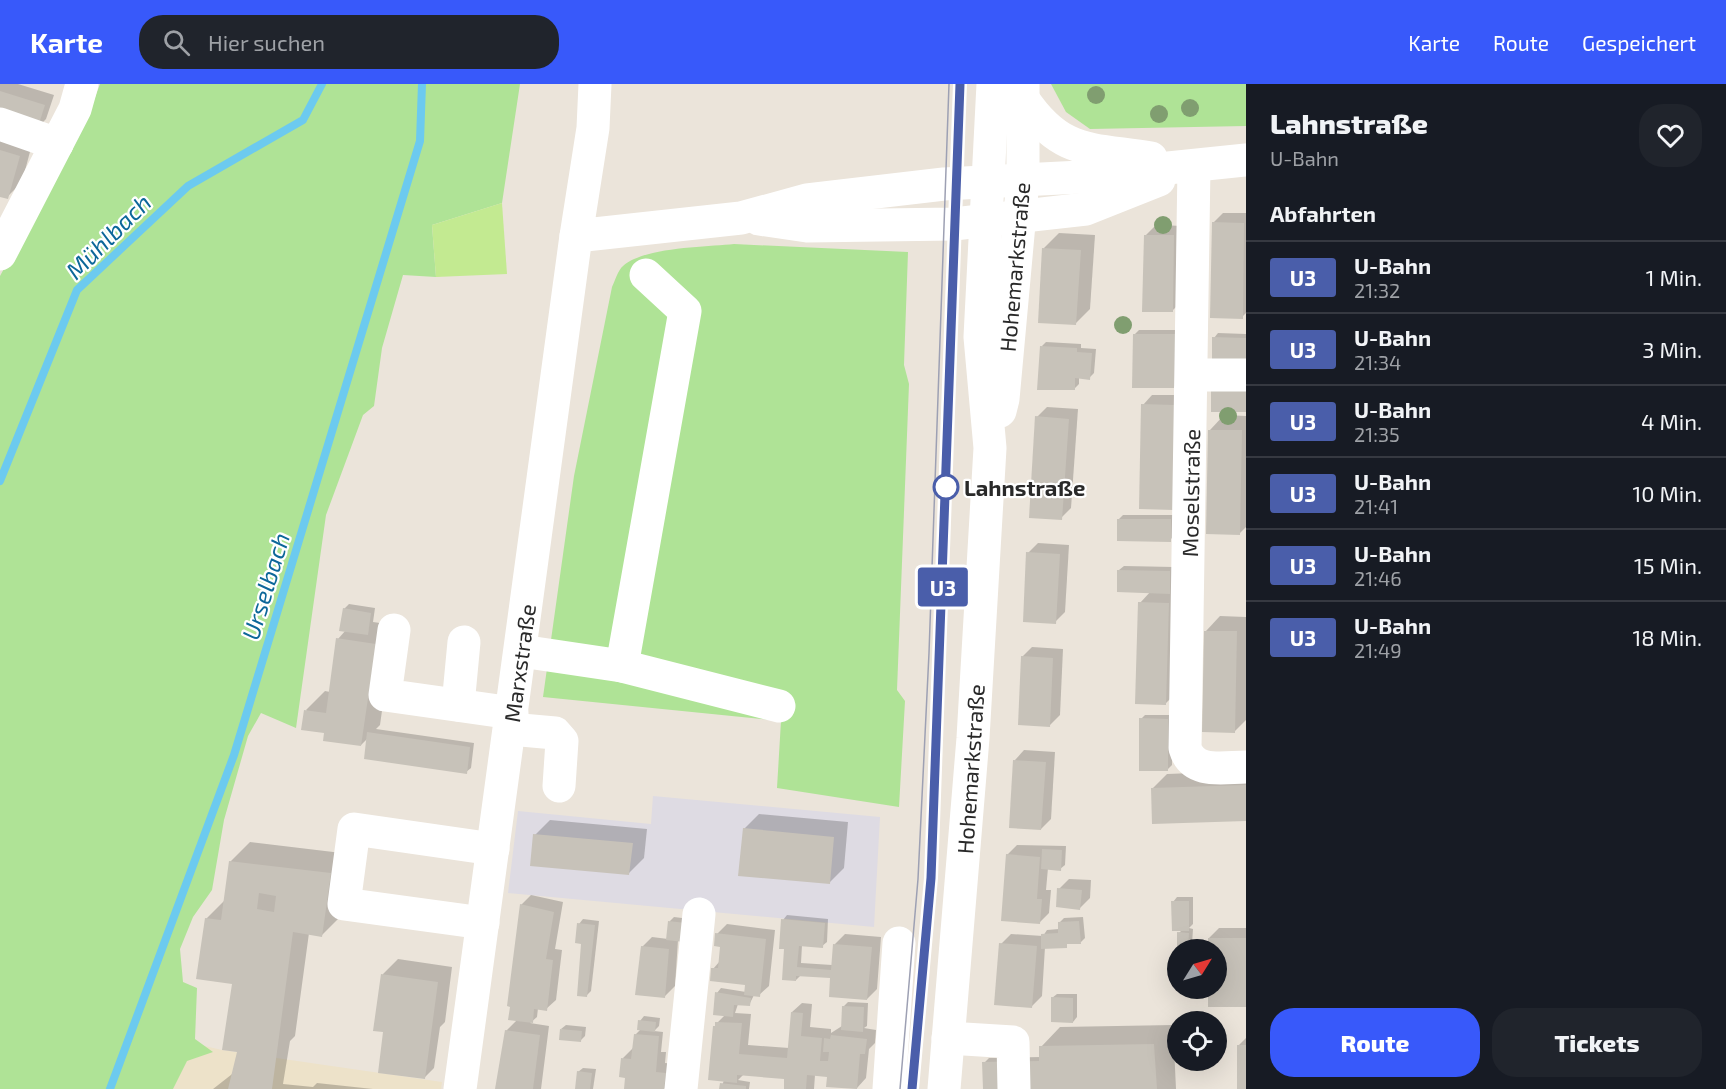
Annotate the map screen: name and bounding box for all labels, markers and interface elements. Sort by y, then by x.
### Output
search box [139,15,559,69]
text: Karte [30,25,103,59]
icon: search [160,26,193,59]
text: Hier suchen [208,29,325,55]
text: Karte [1408,30,1460,55]
text: Route [1493,30,1549,55]
text: Gespeichert [1582,30,1696,55]
button: heart [1639,104,1702,167]
text: Lahnstraße [1270,106,1428,140]
text: U-Bahn [1270,146,1339,170]
street label: Hohemarkstraße [994,181,1034,353]
water label: Mühlbach [59,187,157,285]
text: Abfahrten [1270,200,1376,226]
text: U-Bahn [1354,252,1431,278]
text: 1 Min. [1646,264,1702,290]
text: U3 [1290,265,1316,290]
text: 21:32 [1354,278,1400,302]
text: U-Bahn [1354,324,1431,350]
text: 3 Min. [1642,336,1702,362]
text: U3 [1290,337,1316,362]
text: 21:34 [1354,350,1401,374]
text: U-Bahn [1354,396,1431,422]
text: 4 Min. [1641,408,1702,434]
text: U3 [1290,409,1316,434]
text: 21:35 [1354,422,1400,446]
street label: Moselstraße [1176,429,1204,557]
text: U-Bahn [1354,468,1431,494]
marker: Lahnstraße [933,474,959,500]
place label: Lahnstraße [964,474,1085,500]
text: 10 Min. [1633,480,1702,506]
text: U3 [1290,481,1316,506]
text: 21:41 [1354,494,1398,518]
water label: Urselbach [235,529,295,643]
text: U-Bahn [1354,540,1431,566]
text: 15 Min. [1634,552,1702,578]
text: U3 [1290,553,1316,578]
text: 21:46 [1354,566,1402,590]
line badge: U3 [916,568,970,606]
text: U3 [930,575,956,600]
street label: Marxstraße [498,602,540,724]
text: U-Bahn [1354,612,1431,638]
text: 18 Min. [1632,624,1702,650]
text: U3 [1290,625,1316,650]
text: 21:49 [1354,638,1402,662]
street label: Hohemarkstraße [951,683,989,855]
north arrow [1167,939,1227,999]
map controls [1167,939,1227,1071]
button: Route [1270,1008,1480,1077]
button: Tickets [1492,1008,1702,1077]
button: locate [1167,1011,1227,1071]

